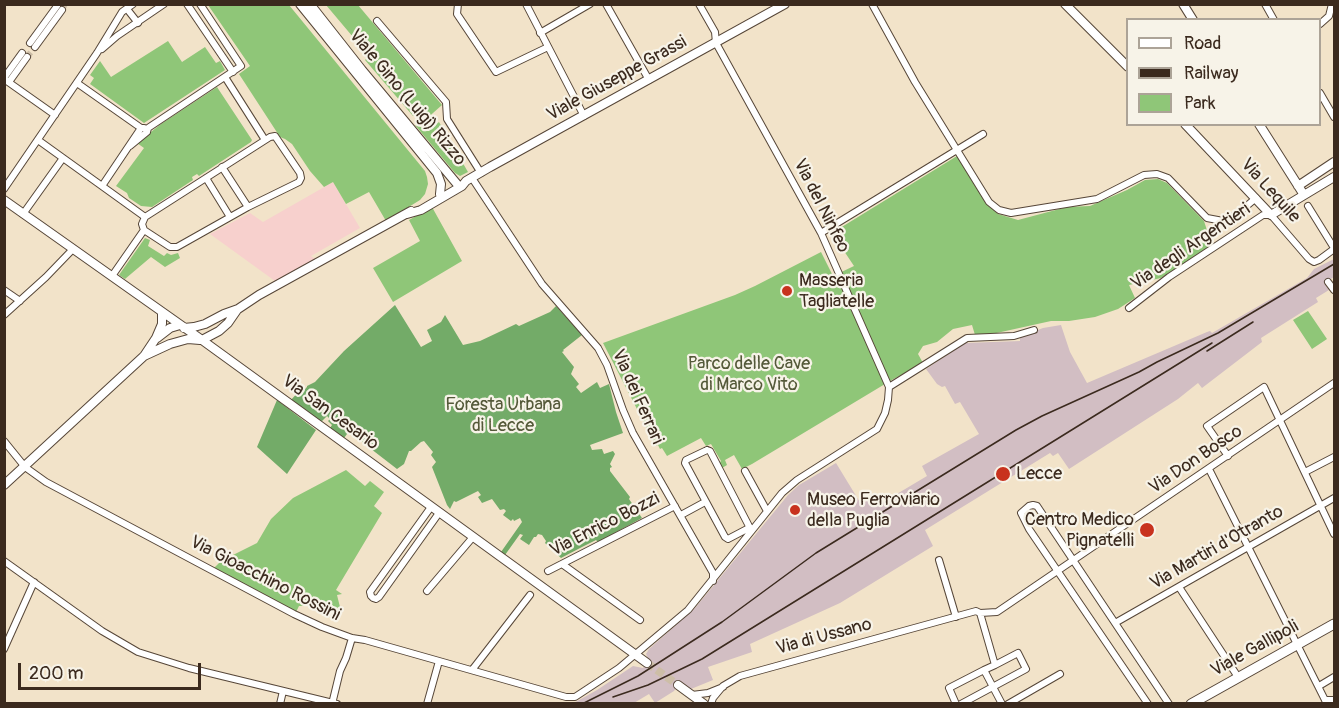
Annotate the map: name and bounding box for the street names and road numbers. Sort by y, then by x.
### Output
street label: Viale Gino (Luigi) Rizzo [344,25,470,171]
street label: Viale Giuseppe Grassi [543,32,691,126]
street label: Via Lequile [1236,154,1304,228]
street label: Via del Ninfeo [788,155,854,257]
street label: Via degli Argentieri [1127,199,1255,295]
street label: Via dei Ferrari [607,346,667,448]
street label: Via San Cesario [277,371,383,455]
street label: Via Don Bosco [1145,421,1247,499]
street label: Via Enrico Bozzi [547,488,663,562]
street label: Via Martiri d'Otranto [1147,501,1287,595]
street label: Via Gioacchino Rossini [186,532,344,626]
street label: Via di Ussano [774,614,874,660]
street label: Viale Gallipoli [1207,616,1303,682]

